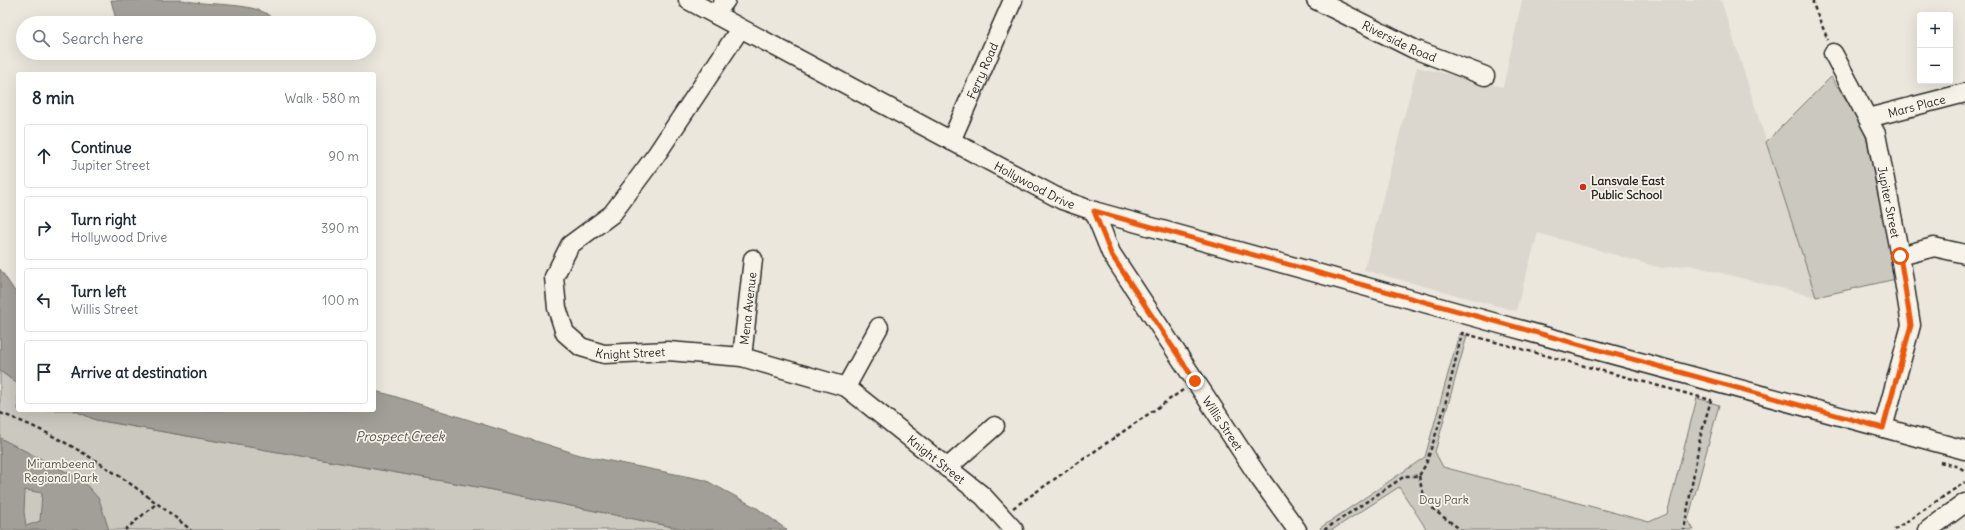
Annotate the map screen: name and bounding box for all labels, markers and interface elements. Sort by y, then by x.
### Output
map controls [1917,12,1953,84]
button: + [1917,12,1953,48]
search box [16,16,376,60]
street label: Riverside Road [1360,17,1439,64]
icon: search [30,27,52,49]
text: Search here [62,29,143,48]
street label: Ferry Road [963,40,1001,101]
button: − [1917,48,1953,84]
text: 8 min [32,87,74,109]
text: Walk · 580 m [285,90,360,107]
street label: Mars Place [1886,91,1947,120]
text: Continue [71,138,132,157]
icon: ahead [33,145,55,167]
text: 90 m [328,148,359,165]
text: Jupiter Street [71,157,150,174]
street label: Hollywood Drive [992,158,1077,211]
street label: Jupiter Street [1875,165,1904,239]
place label: Lansvale East Public School [1591,173,1666,202]
marker: Lansvale East Public School [1578,182,1588,192]
text: Turn right [71,210,136,229]
icon: right [33,217,55,239]
text: 390 m [321,220,359,237]
text: Hollywood Drive [71,229,167,246]
route start [1891,247,1909,265]
street label: Mena Avenue [736,271,759,345]
text: Turn left [71,282,126,301]
icon: left [33,289,55,311]
text: 100 m [322,292,359,309]
text: Willis Street [71,301,138,318]
street label: Knight Street [594,344,665,362]
icon: arrive [33,361,55,383]
text: Arrive at destination [71,363,207,382]
route end [1186,372,1204,390]
street label: Willis Street [1200,393,1246,453]
water label: Prospect Creek [356,428,446,445]
street label: Knight Street [905,432,968,487]
park label: Mirambeena Regional Park [24,456,98,485]
park label: Day Park [1419,492,1469,507]

